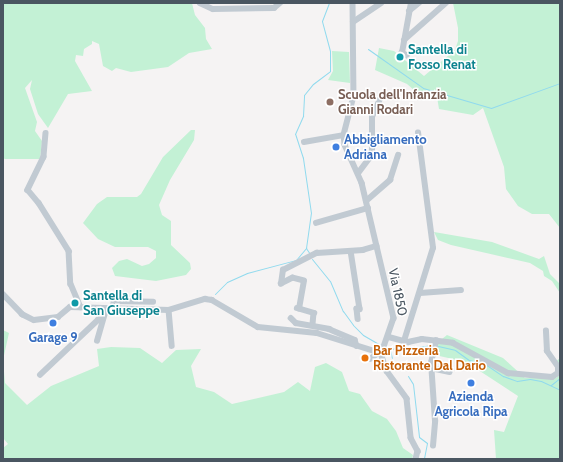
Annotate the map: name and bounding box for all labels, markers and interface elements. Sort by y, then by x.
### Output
place label: Santella di Fosso Renat [408,42,476,73]
marker: Santella di Fosso Renat [395,52,405,62]
place label: Scuola dell'Infanzia Gianni Rodari [338,87,447,118]
marker: Scuola dell'Infanzia Gianni Rodari [325,97,335,107]
place label: Abbigliamento Adriana [344,132,427,163]
marker: Abbigliamento Adriana [331,142,341,152]
street label: Via 1850 [385,267,411,317]
place label: Santella di San Giuseppe [83,288,160,319]
marker: Santella di San Giuseppe [70,298,80,308]
marker: Garage 9 [48,318,58,328]
place label: Garage 9 [28,329,78,345]
place label: Bar Pizzeria Ristorante Dal Dario [373,343,486,374]
marker: Bar Pizzeria Ristorante Dal Dario [360,353,370,363]
marker: Azienda Agricola Ripa [466,378,476,388]
place label: Azienda Agricola Ripa [434,389,508,420]

